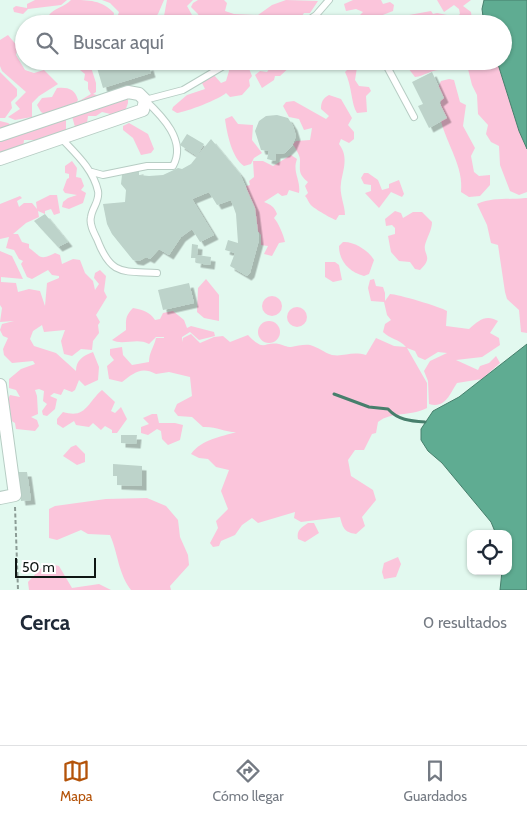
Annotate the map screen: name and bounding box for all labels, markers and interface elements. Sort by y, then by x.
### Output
search box [15,15,512,70]
icon: search [33,29,61,57]
text: Buscar aquí [73,31,164,54]
map controls [467,530,512,575]
button: locate [467,530,512,575]
scale bar [15,555,96,578]
text: 50 m [22,558,55,576]
text: Cerca [20,610,70,635]
text: 0 resultados [423,613,507,632]
tab: Mapa [60,757,93,805]
tab: Cómo llegar [213,757,284,805]
tab: Guardados [404,757,467,805]

